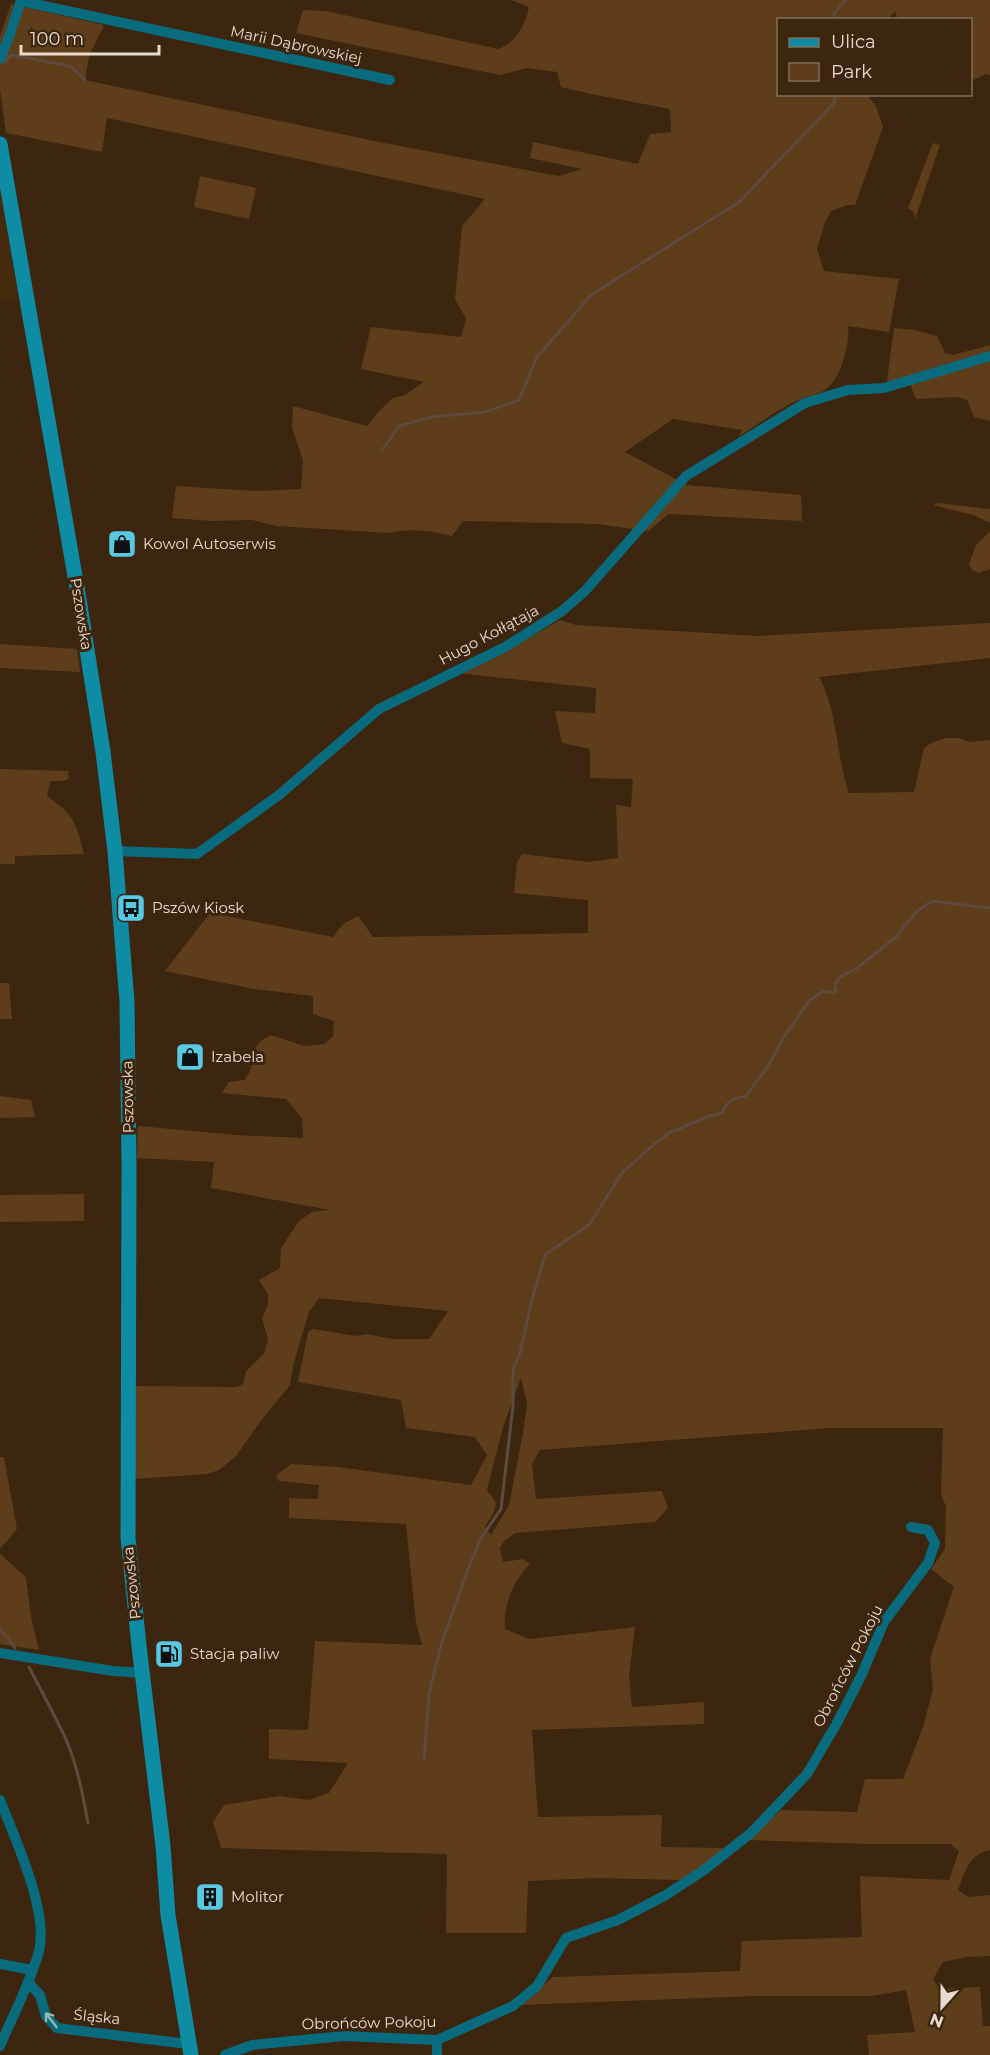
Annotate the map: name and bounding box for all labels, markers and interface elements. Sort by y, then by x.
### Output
scale bar [21,18,159,56]
legend [777,18,972,96]
street label: Marii Dąbrowskiej [229,21,364,68]
text: 100 m [30,28,84,50]
text: Ulica [831,31,876,53]
text: Park [831,61,872,83]
shop icon: Kowol Autoserwis [106,528,138,560]
place label: Kowol Autoserwis [143,534,276,553]
street label: Pszowska [66,576,97,651]
street label: Hugo Kołłątaja [436,600,542,669]
bus stop icon: Pszów Kiosk [115,892,147,924]
place label: Pszów Kiosk [152,898,244,917]
shop icon: Izabela [174,1041,206,1073]
place label: Izabela [211,1047,264,1066]
street label: Pszowska [117,1060,138,1134]
street label: Pszowska [118,1546,145,1620]
street label: Obrońców Pokoju [808,1601,887,1730]
fuel station icon: Stacja paliw [153,1638,185,1670]
place label: Stacja paliw [190,1644,280,1663]
building icon: Molitor [194,1881,226,1913]
place label: Molitor [231,1887,284,1906]
north arrow [912,1977,972,2037]
street label: Śląska [73,2005,121,2028]
text: N [927,2009,946,2032]
one-way arrow [45,2012,58,2028]
street label: Obrońców Pokoju [301,2012,437,2033]

